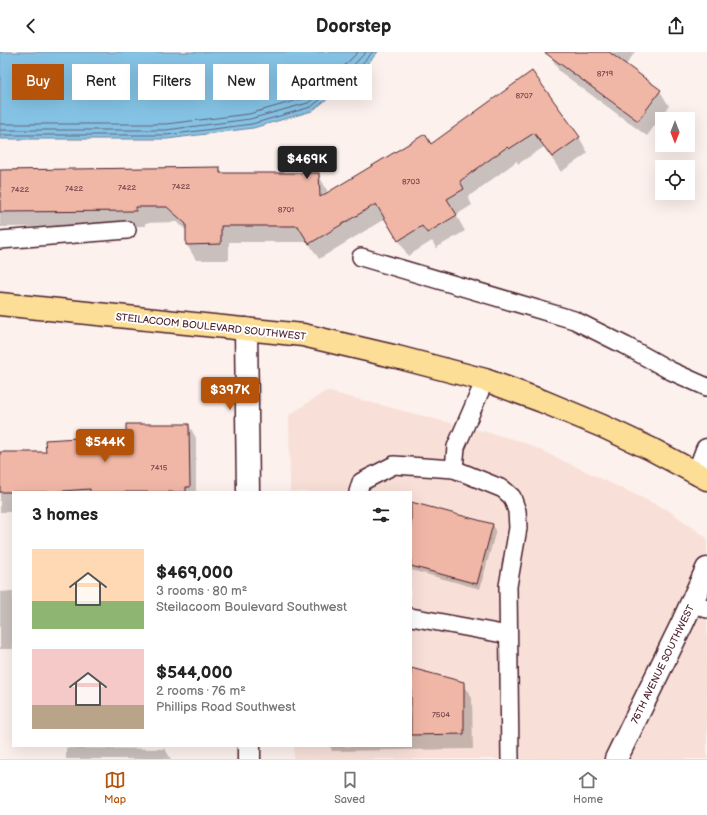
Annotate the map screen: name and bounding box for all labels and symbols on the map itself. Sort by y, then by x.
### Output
house number: 8719 [597,69,614,78]
house number: 8707 [515,91,533,100]
north arrow [655,112,695,152]
pin: $469K [279,146,335,180]
house number: 8703 [402,177,420,186]
house number: 7422 [172,182,190,191]
house number: 7422 [118,183,136,192]
house number: 7422 [65,184,83,193]
house number: 7422 [11,185,29,194]
house number: 8701 [278,205,294,214]
street label: STEILACOOM BOULEVARD SOUTHWEST [115,311,307,343]
pin: $397K [202,377,258,411]
pin: $544K [77,429,133,463]
house number: 7415 [151,463,168,472]
street label: 76TH AVENUE SOUTHWEST [629,603,697,726]
house number: 7504 [432,710,450,719]

